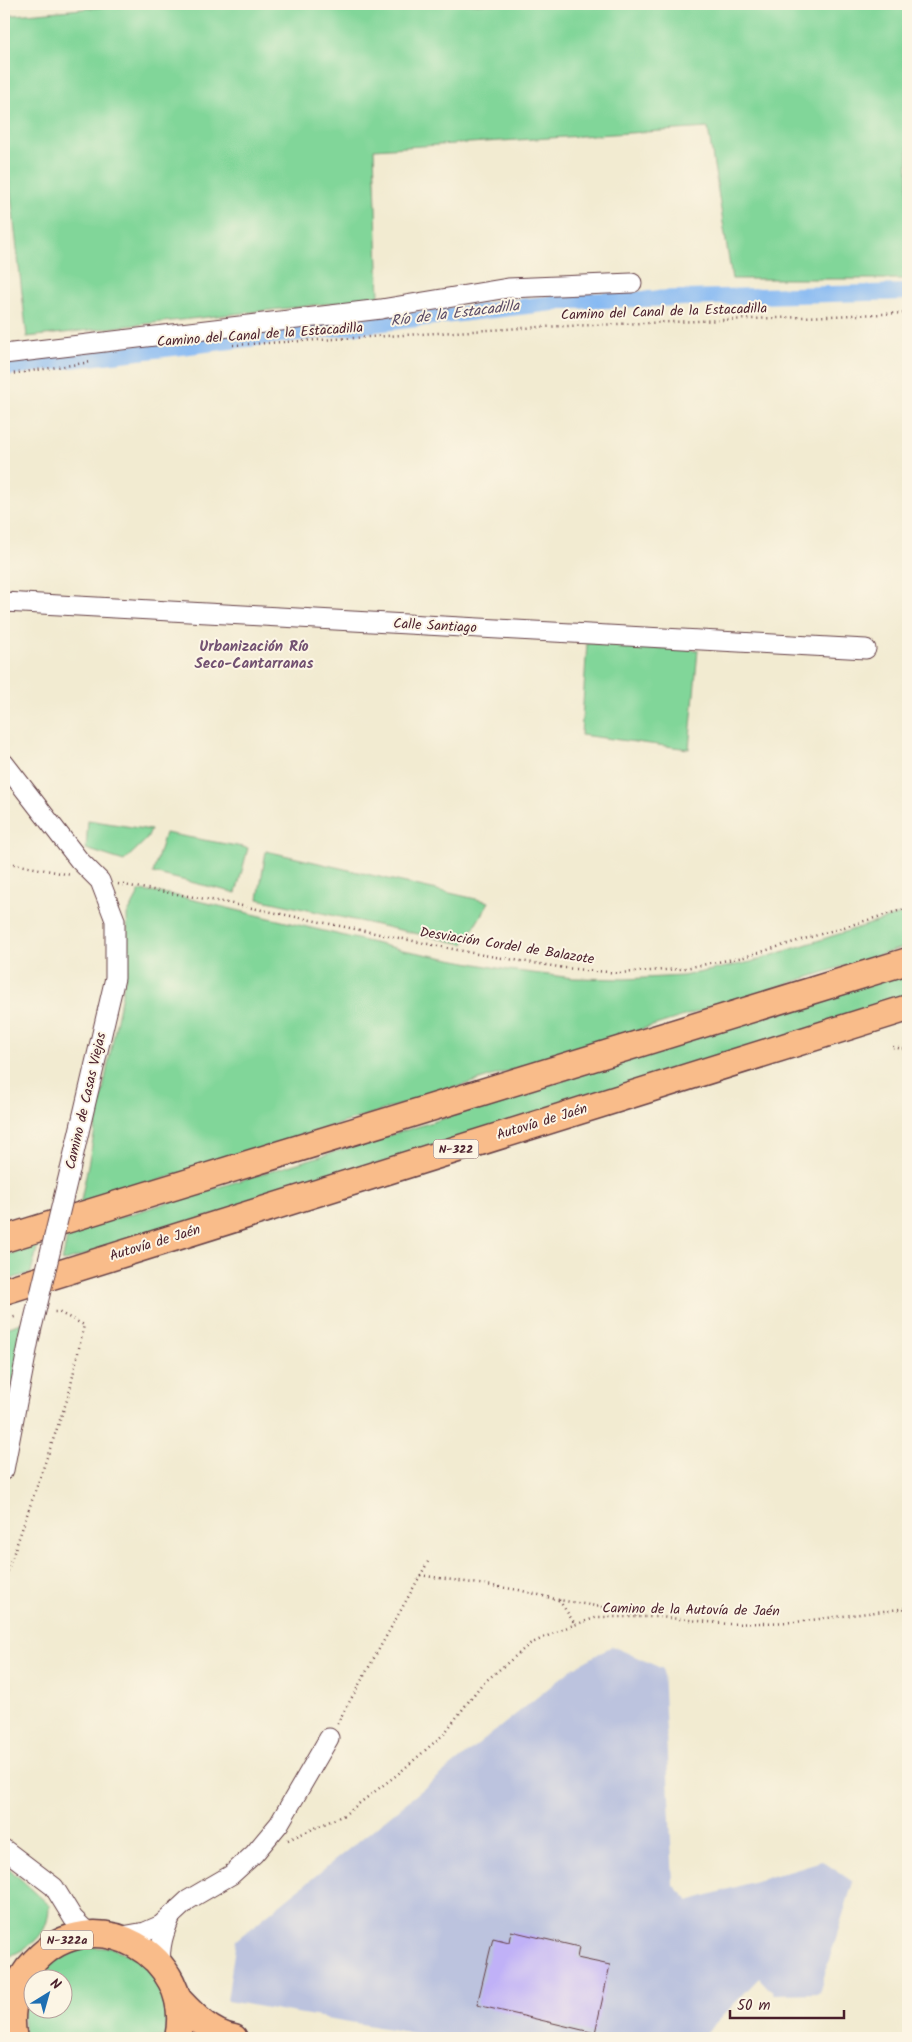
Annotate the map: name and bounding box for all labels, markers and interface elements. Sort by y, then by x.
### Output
water label: Río de la Estacadilla [389,294,522,334]
street label: Camino del Canal de la Estacadilla [560,297,768,327]
street label: Camino del Canal de la Estacadilla [156,317,364,353]
street label: Calle Santiago [393,613,477,639]
district label: Urbanización Río Seco-Cantarranas [195,635,313,676]
street label: Desviación Cordel de Balazote [418,921,597,971]
street label: Camino de Casas Viejas [60,1030,112,1172]
street label: Autovía de Jaén [494,1098,590,1146]
road number: N-322 [434,1140,478,1158]
street label: Autovía de Jaén [107,1219,203,1267]
street label: Camino de la Autovía de Jaén [602,1597,780,1623]
road number: N-322a [41,1930,93,1950]
north arrow [22,1970,72,2020]
text: N [45,1973,65,1996]
scale bar [730,1987,843,2019]
text: 50 m [737,1994,771,2018]

